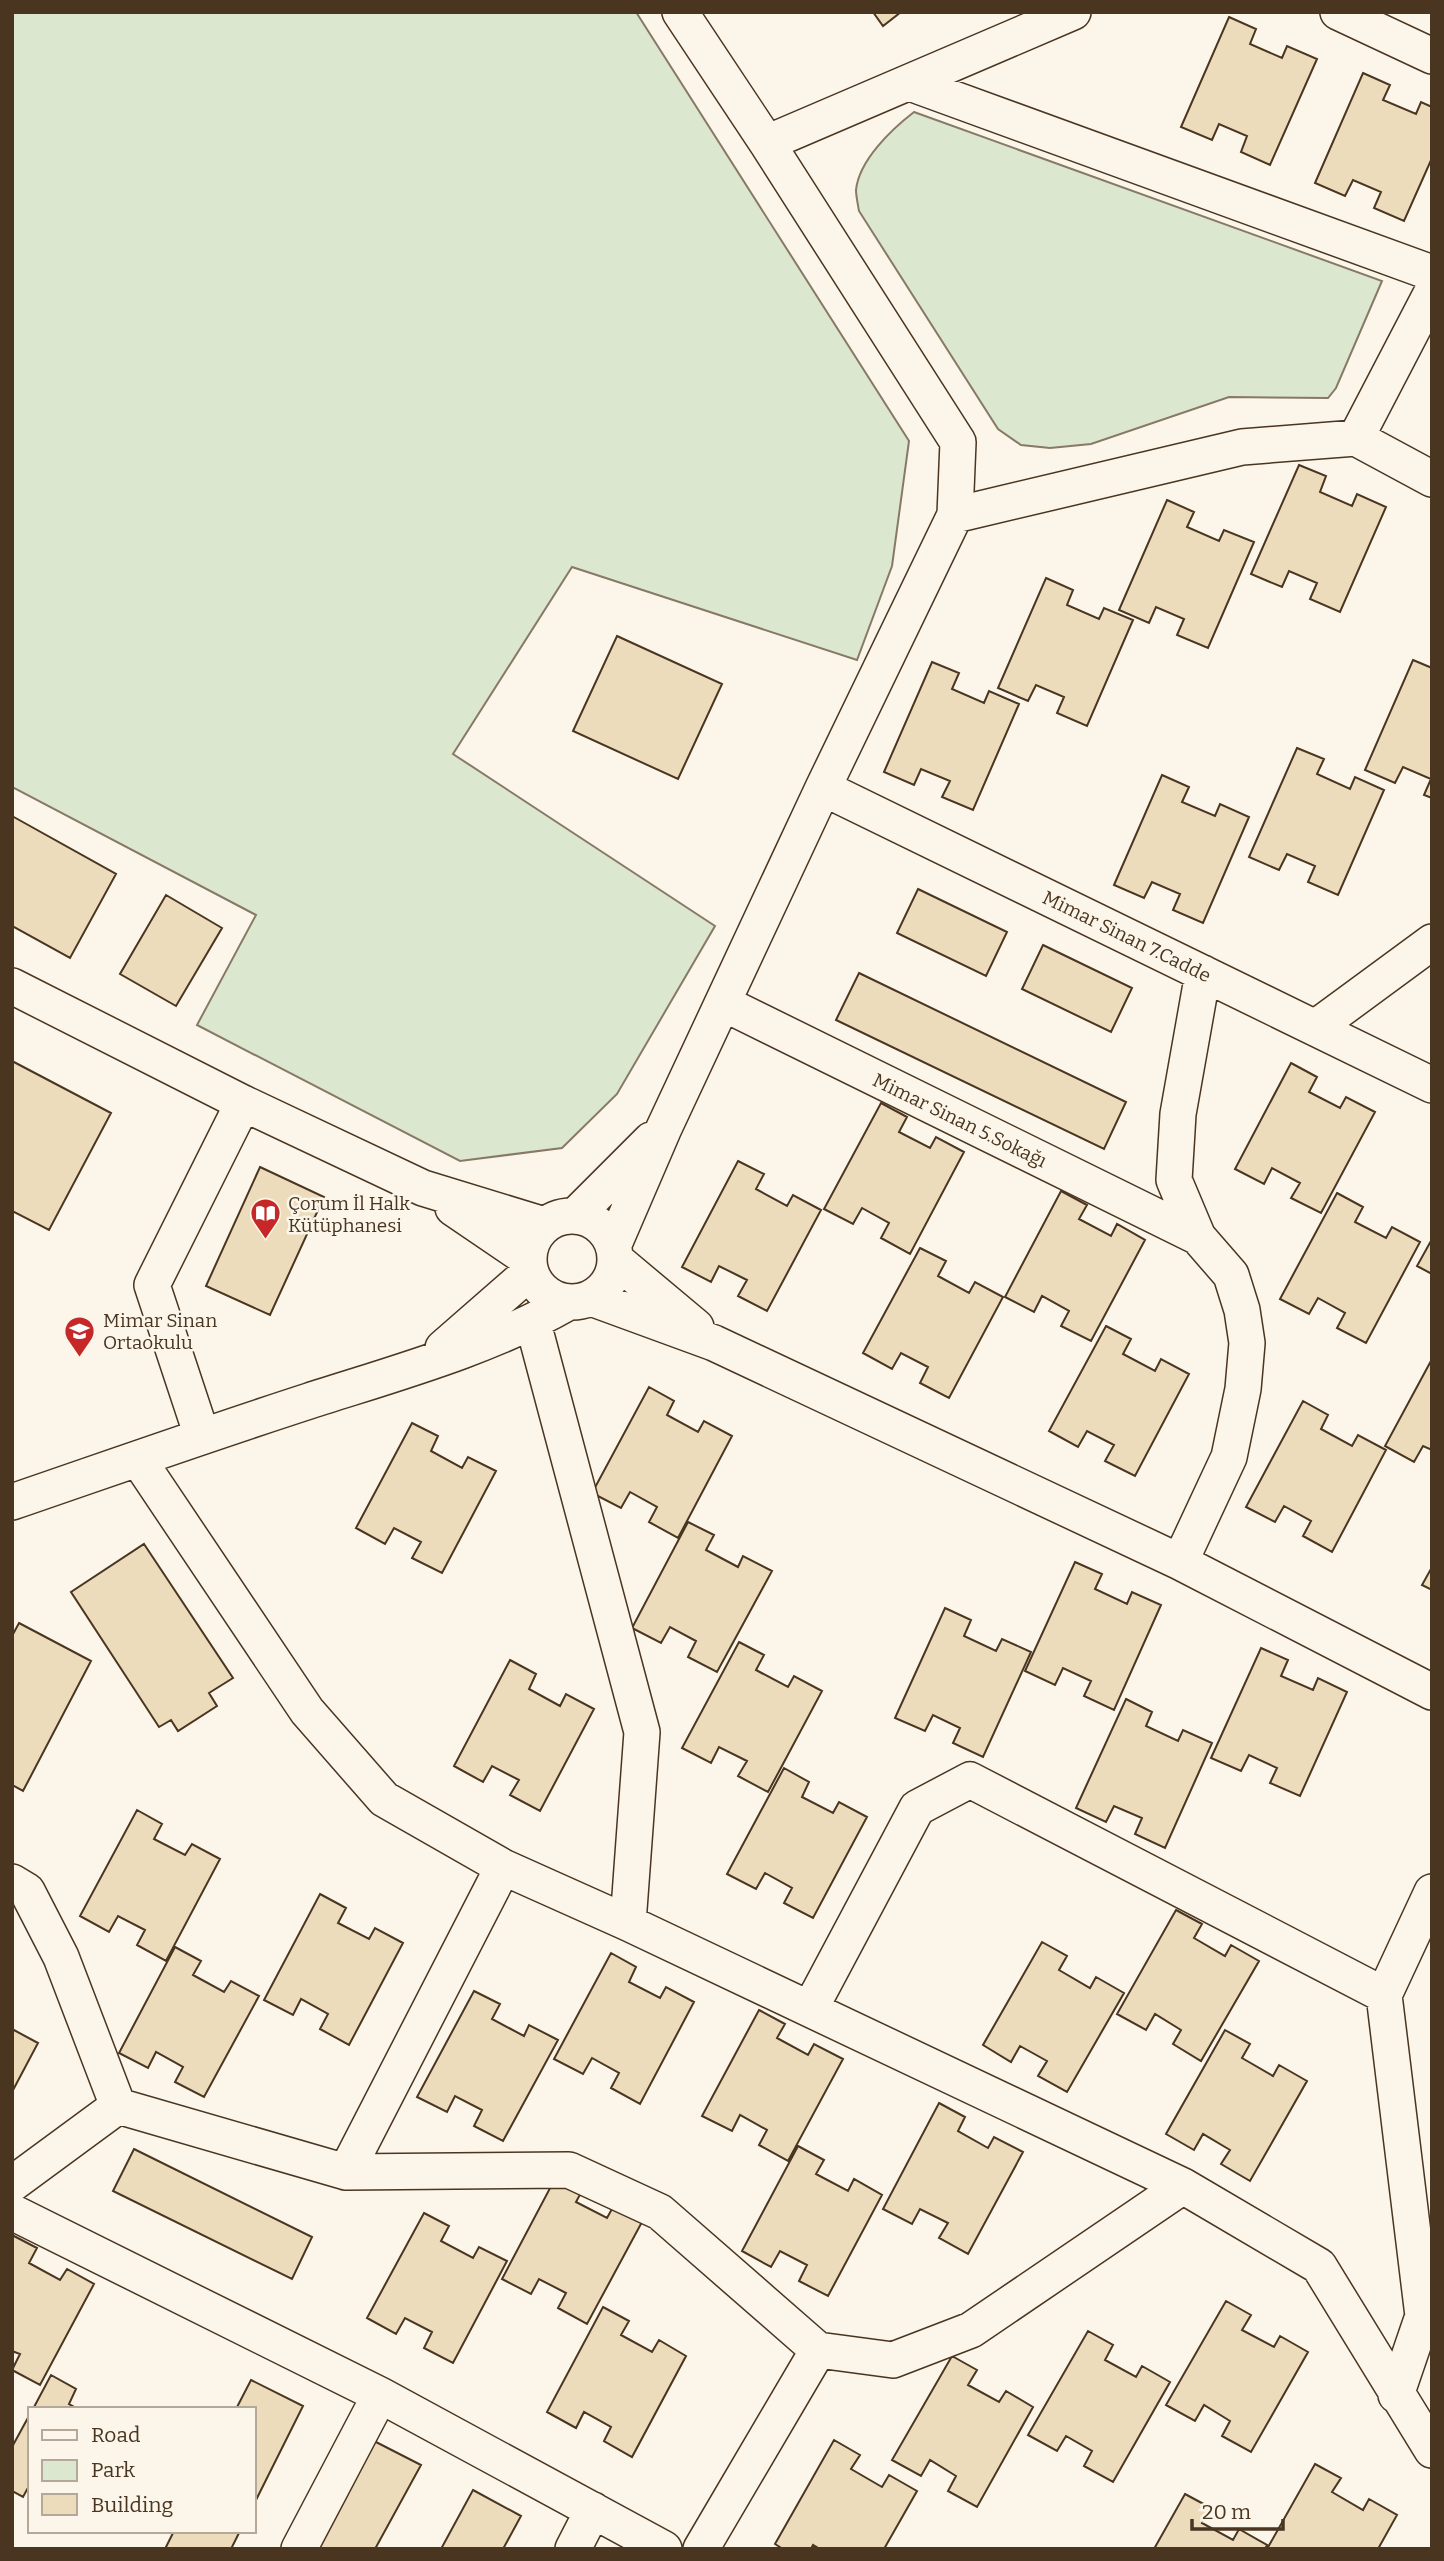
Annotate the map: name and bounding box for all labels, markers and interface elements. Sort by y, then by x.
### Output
street label: Mimar Sinan 7.Cadde [1039,886,1215,987]
street label: Mimar Sinan 5.Sokağı [869,1068,1051,1173]
place label: Çorum İl Halk Kütüphanesi [288,1192,410,1237]
library icon: Çorum İl Halk Kütüphanesi [248,1197,282,1241]
place label: Mimar Sinan Ortaokulu [103,1309,217,1354]
school or university icon: Mimar Sinan Ortaokulu [63,1314,97,1358]
legend [28,2407,256,2533]
text: Road [91,2422,140,2448]
text: Park [91,2457,135,2483]
scale bar [1192,2488,1283,2532]
text: Building [91,2492,174,2518]
text: 20 m [1202,2499,1251,2525]

